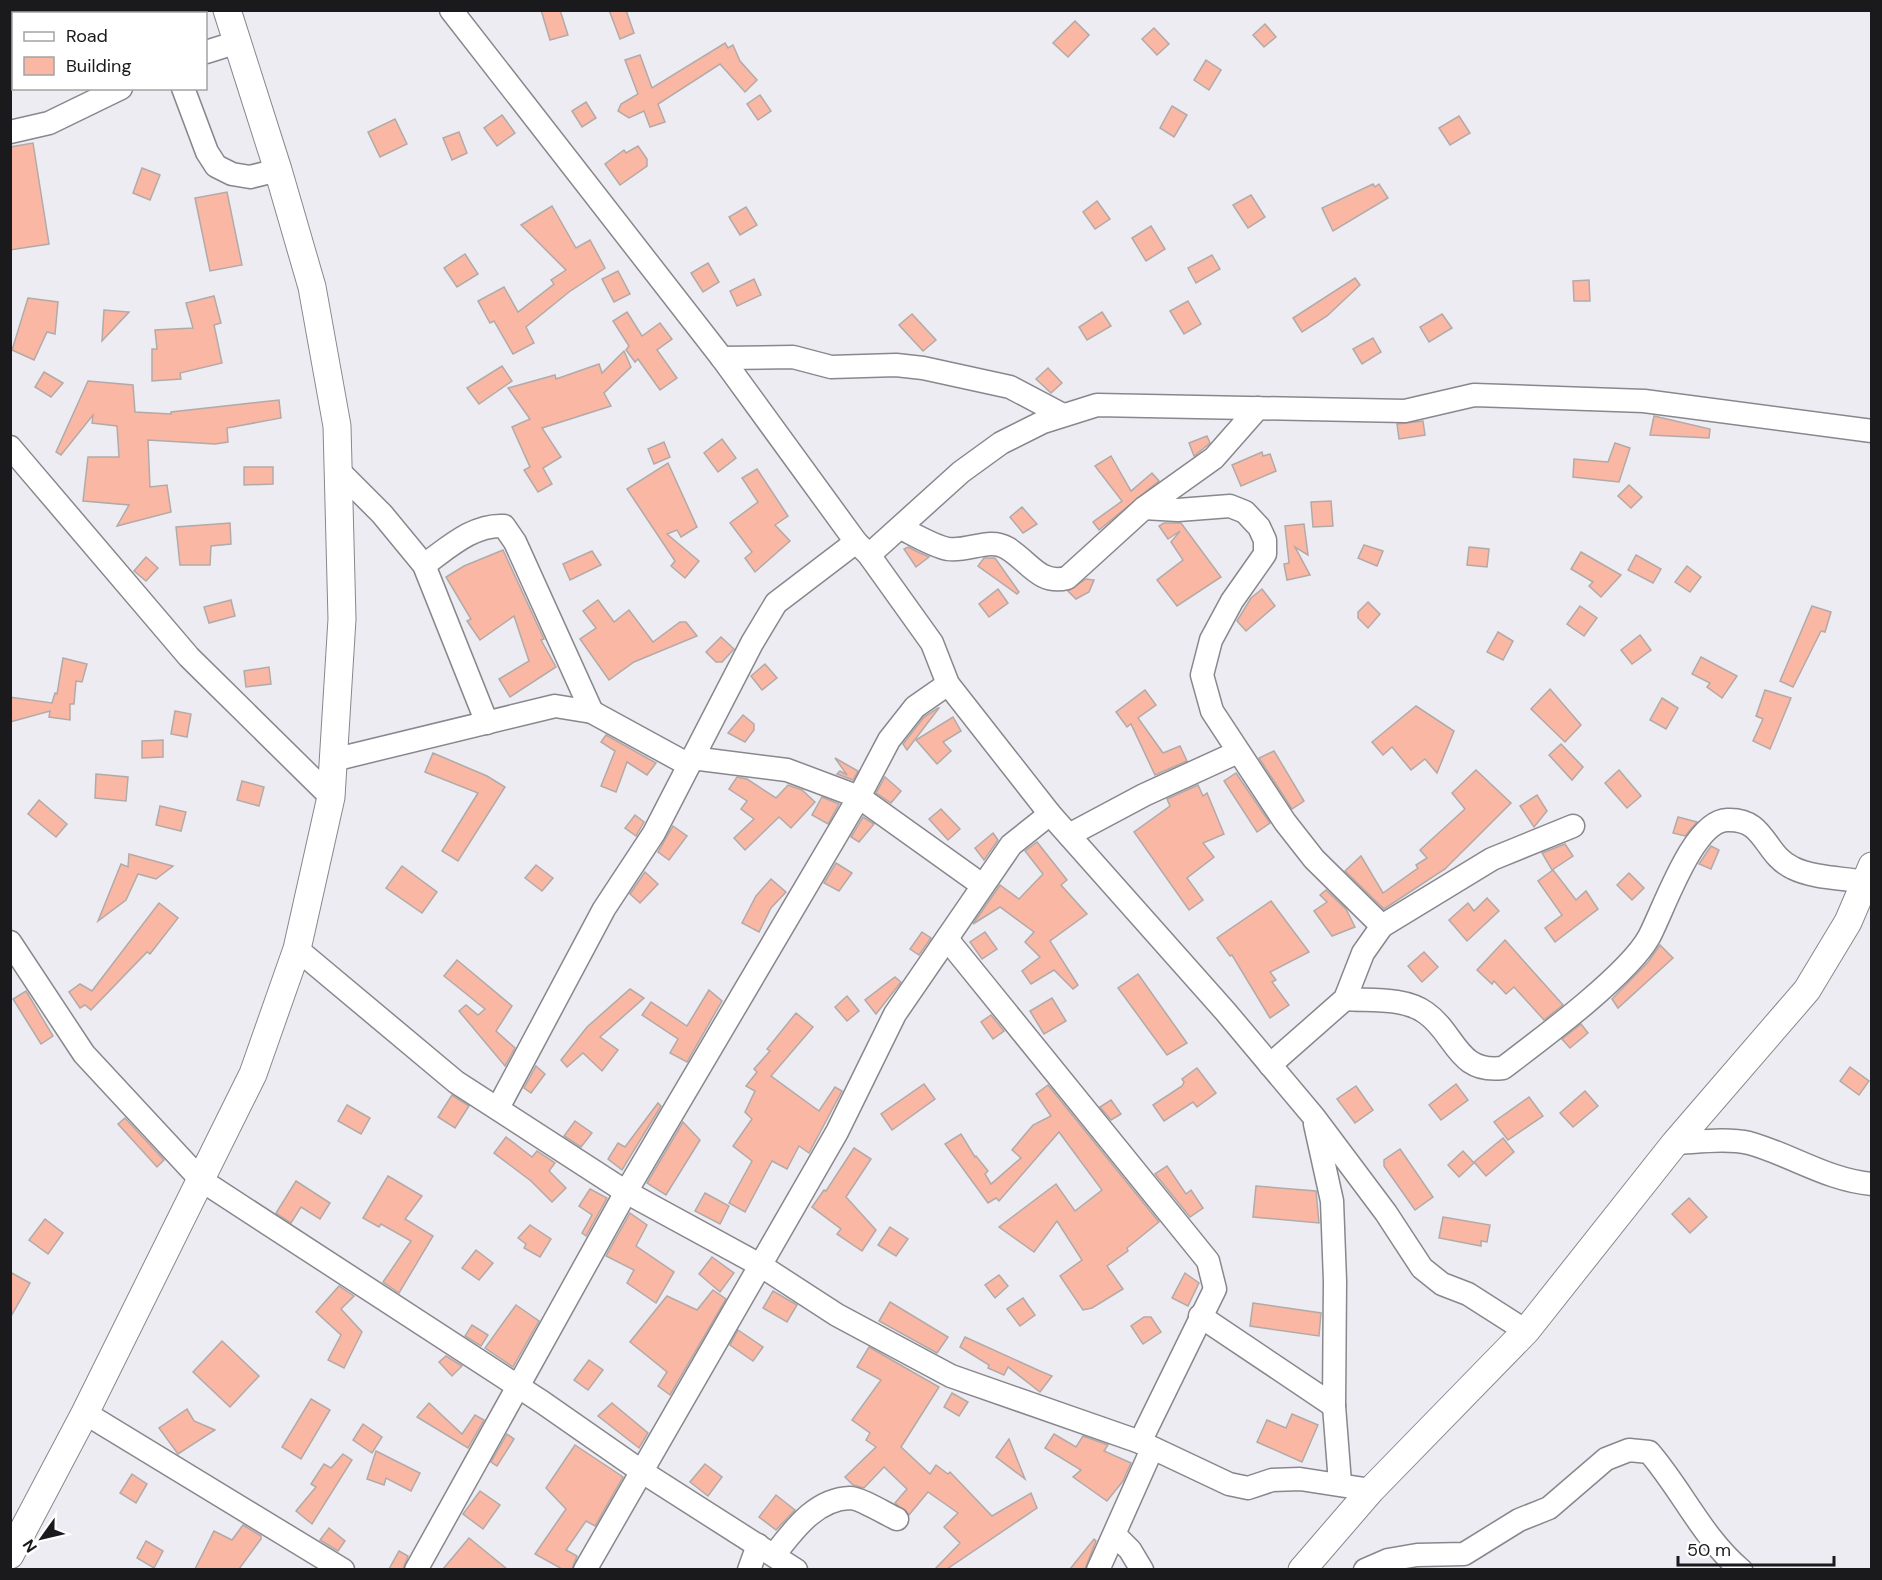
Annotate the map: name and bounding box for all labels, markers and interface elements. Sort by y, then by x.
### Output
legend [12,12,207,90]
text: Road [66,24,108,48]
text: Building [66,54,131,78]
north arrow [12,1508,72,1568]
scale bar [1678,1529,1834,1567]
text: N [18,1535,42,1557]
text: 50 m [1687,1538,1731,1562]

